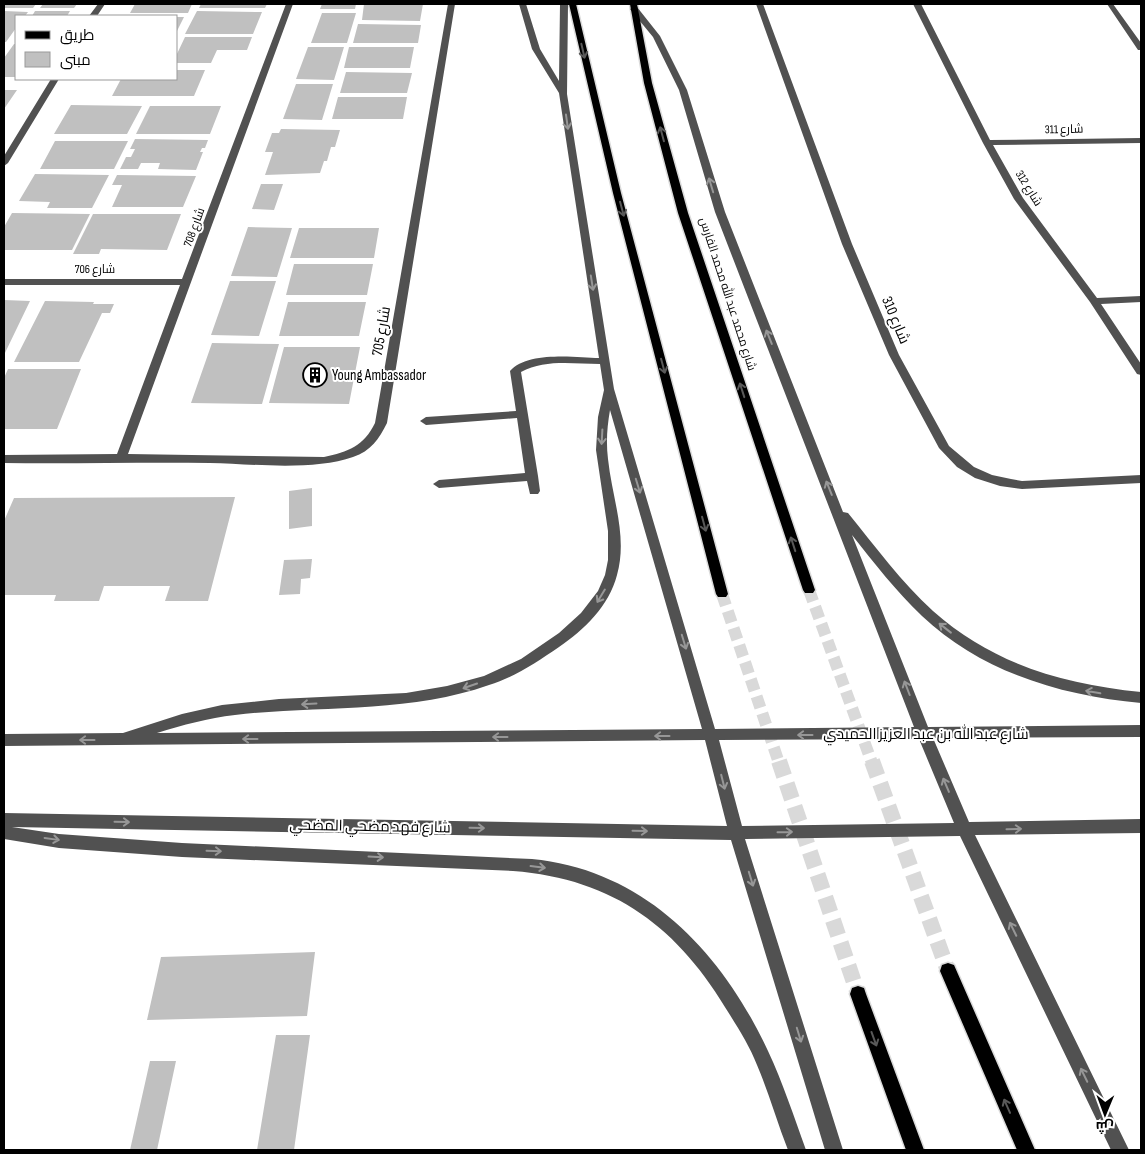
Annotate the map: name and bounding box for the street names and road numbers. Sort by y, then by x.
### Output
street label: شارع 311 [1045,122,1084,137]
street label: شارع 312 [1012,168,1045,209]
street label: شارع 708 [180,205,208,249]
street label: شارع محمد عبد الله محمد الفارس [696,215,760,373]
street label: شارع 706 [75,262,115,277]
street label: شارع 310 [876,294,914,347]
street label: شارع 705 [368,305,396,358]
street label: شارع عبد الله بن عبد العزيز الحميدي [823,724,1029,746]
street label: شارع فهد مضحي المضحي [289,816,451,839]

